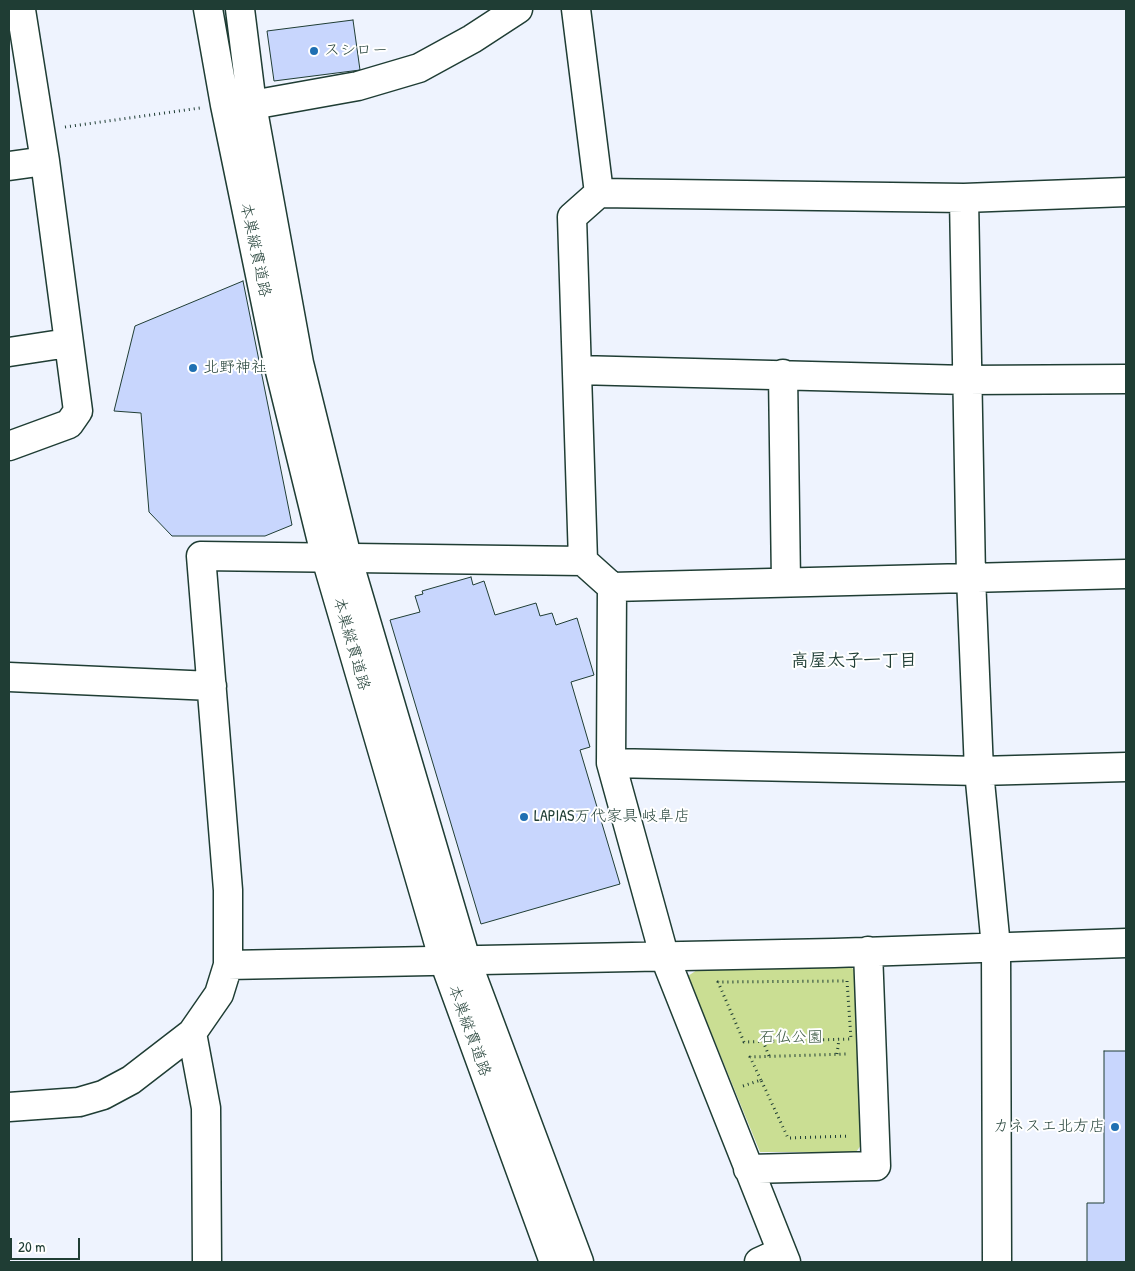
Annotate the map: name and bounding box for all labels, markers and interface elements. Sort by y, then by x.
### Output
place label: スシロー [324,41,388,61]
marker: スシロー [308,45,320,57]
street label: 本巣縦貫道路 [236,201,274,299]
place label: 北野神社 [203,358,267,378]
marker: 北野神社 [187,362,199,374]
street label: 本巣縦貫道路 [329,595,373,693]
district label: 高屋太子一丁目 [791,650,917,672]
place label: LAPIAS万代家具 岐阜店 [534,807,690,827]
marker: LAPIAS万代家具 岐阜店 [518,811,530,823]
street label: 本巣縦貫道路 [444,983,494,1079]
park label: 石仏公園 [759,1028,823,1048]
place label: カネスエ北方店 [993,1117,1105,1137]
marker: カネスエ北方店 [1109,1121,1121,1133]
scale bar [12,1228,82,1260]
text: 20 m [18,1236,45,1257]

